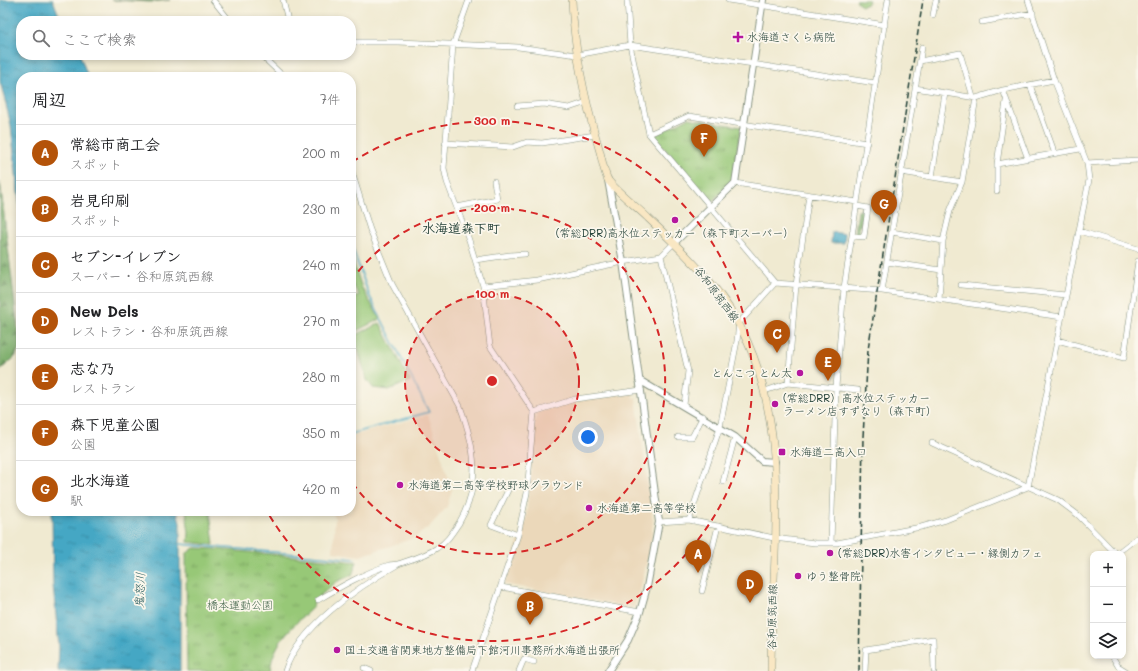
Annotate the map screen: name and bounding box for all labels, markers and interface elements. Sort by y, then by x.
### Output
search box [16,16,356,60]
icon: search [30,27,52,49]
text: ここで検索 [62,29,137,49]
place label: 水海道さくら病院 [747,29,835,44]
marker: 水海道さくら病院 [732,31,744,43]
text: 周辺 [32,88,66,110]
text: 7件 [320,90,340,107]
text: 300 m [474,112,510,128]
pin: F [691,124,717,157]
text: 常総市商工会 [70,134,160,154]
text: A [40,144,50,161]
text: 200 m [302,144,340,161]
text: スポット [70,155,122,172]
text: 岩見印刷 [70,190,130,210]
pin: G [871,190,897,223]
text: 200 m [474,199,510,215]
text: B [41,200,49,217]
text: 230 m [303,200,340,217]
text: スポット [70,211,122,228]
marker: (常総DRR)高水位ステッカー（森下町スーパー） [670,215,680,225]
district label: 水海道森下町 [422,219,500,236]
place label: (常総DRR)高水位ステッカー（森下町スーパー） [556,225,794,240]
text: セブン-イレブン [70,246,181,266]
text: C [40,256,50,273]
text: 240 m [303,256,340,273]
street label: 谷和原筑西線 [692,263,743,325]
text: スーパー · 谷和原筑西線 [70,267,213,284]
text: 100 m [475,285,509,301]
text: New Dels [70,301,139,321]
text: D [40,312,50,329]
text: 270 m [303,312,340,329]
pin: C [764,320,790,353]
text: レストラン · 谷和原筑西線 [70,322,228,339]
pin: E [815,348,841,381]
text: 志な乃 [70,358,115,378]
place label: とんこつ とん太 [711,365,792,380]
text: E [41,368,49,385]
text: 280 m [302,368,340,385]
marker: とんこつ とん太 [795,368,805,378]
centre of rings [485,374,499,388]
text: レストラン [70,379,136,396]
place label: (常総DRR）高水位ステッカー ラーメン店すずなり（森下町） [783,390,937,418]
marker: (常総DRR）高水位ステッカー ラーメン店すずなり（森下町） [770,399,780,409]
text: 森下児童公園 [70,414,160,434]
text: F [41,424,49,441]
text: 350 m [302,424,340,441]
your location [578,427,598,447]
text: 公園 [70,435,96,452]
place label: 水海道二高入口 [790,444,867,459]
marker: 水海道二高入口 [777,447,787,457]
text: 北水海道 [70,470,130,490]
place label: 水海道第二高等学校野球グラウンド [408,477,584,492]
text: G [40,480,50,497]
text: 420 m [303,480,340,497]
marker: 水海道第二高等学校野球グラウンド [395,480,405,490]
text: 駅 [70,491,83,508]
place label: 水海道第二高等学校 [597,500,696,515]
marker: 水海道第二高等学校 [584,503,594,513]
pin: A [685,540,711,573]
place label: (常総DRR)水害インタビュー・縁側カフェ [838,545,1043,560]
marker: (常総DRR)水害インタビュー・縁側カフェ [825,548,835,558]
map controls [1090,551,1126,659]
button: + [1090,551,1126,587]
place label: ゆう整骨院 [806,568,861,583]
pin: D [737,570,763,603]
marker: ゆう整骨院 [793,571,803,581]
water label: 鬼怒川 [130,572,148,608]
street label: 谷和原筑西線 [763,584,780,650]
button: − [1090,587,1126,623]
pin: B [517,592,543,625]
park label: 橋本運動公園 [207,597,273,612]
button: layers [1090,623,1126,659]
place label: 国土交通省関東地方整備局下館河川事務所水海道出張所 [345,642,620,657]
marker: 国土交通省関東地方整備局下館河川事務所水海道出張所 [332,645,342,655]

